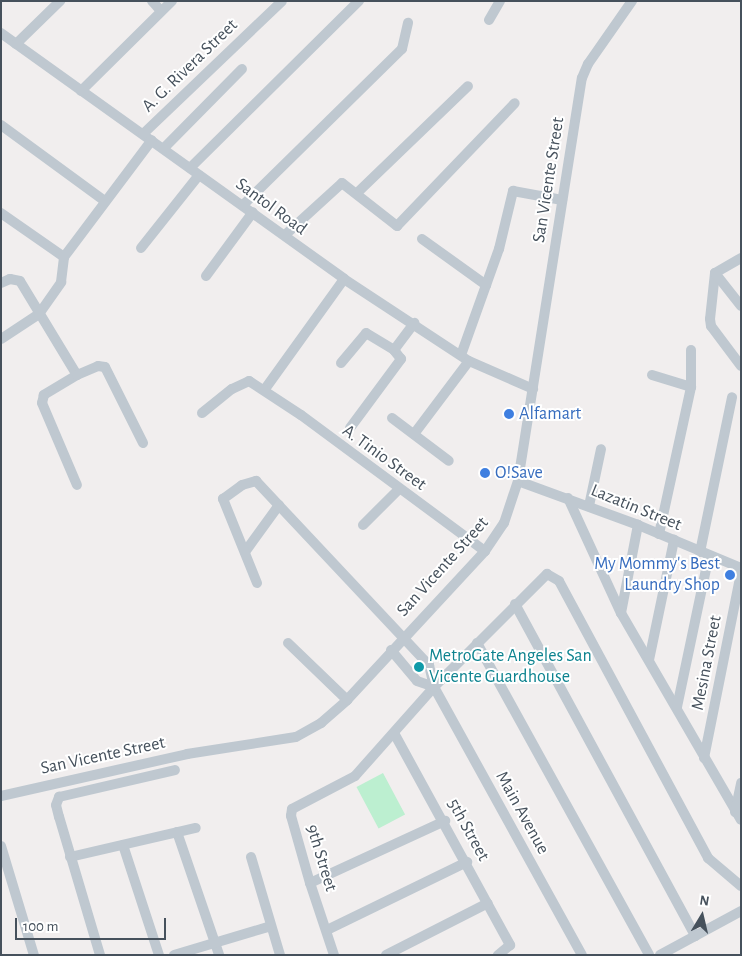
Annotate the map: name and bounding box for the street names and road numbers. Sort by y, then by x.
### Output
street label: A. G. Rivera Street [138,15,242,117]
street label: San Vicente Street [528,116,570,244]
street label: Santol Road [231,174,311,240]
street label: A. Tinio Street [338,420,430,496]
street label: Lazatin Street [587,480,685,536]
street label: San Vicente Street [393,513,493,621]
street label: Mesina Street [687,614,727,712]
street label: San Vicente Street [39,732,167,780]
street label: Main Avenue [490,768,554,858]
street label: 5th Street [442,795,494,865]
street label: 9th Street [301,822,341,894]

